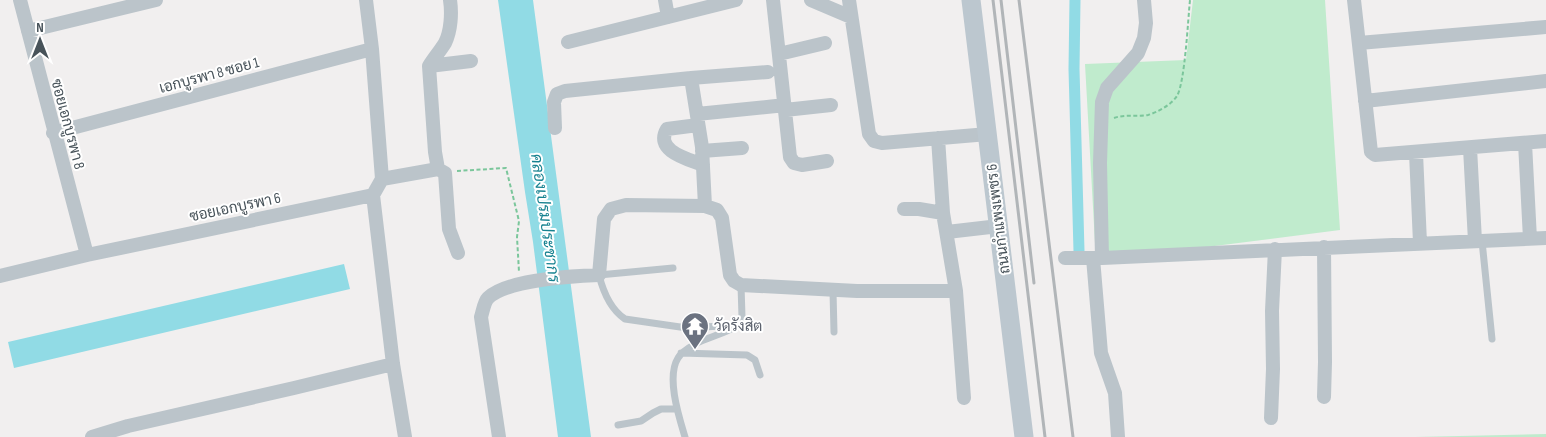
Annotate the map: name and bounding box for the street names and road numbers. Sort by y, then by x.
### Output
street label: เอกบูรพา 8 ซอย 1 [157,53,262,98]
street label: ซอยเอกบูรพา 8 [46,77,89,171]
street label: ถนนกำแพงเพชร 6 [982,163,1015,275]
street label: ซอยเอกบูรพา 6 [188,189,282,226]

